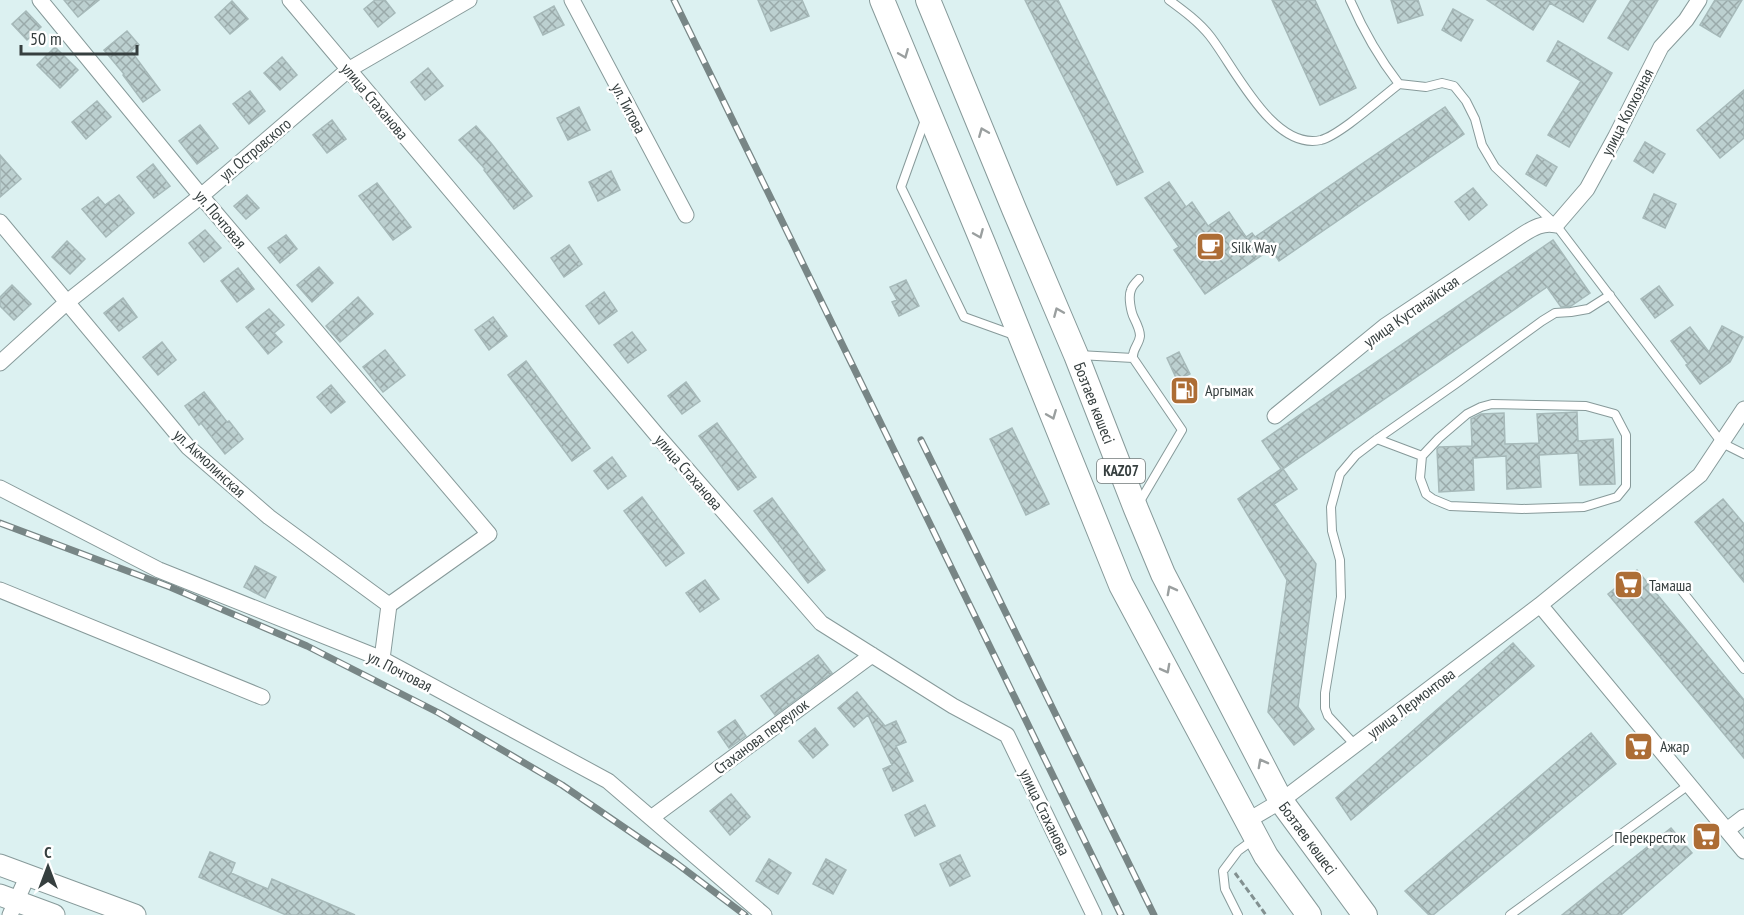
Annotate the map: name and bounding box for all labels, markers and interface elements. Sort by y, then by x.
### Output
scale bar [21,18,136,56]
text: 50 m [30,27,62,50]
one-way arrow [897,48,909,59]
street label: улица Стаханова [337,59,413,143]
street label: улица Колхозная [1596,65,1658,159]
street label: ул. Титова [607,79,651,137]
street label: ул. Островского [215,113,295,185]
one-way arrow [978,128,990,139]
street label: ул. Почтовая [191,186,251,252]
one-way arrow [972,228,984,239]
cafe icon: Silk Way [1194,231,1226,263]
place label: Silk Way [1231,237,1277,257]
street label: улица Кустанайская [1359,271,1463,351]
one-way arrow [1053,308,1065,319]
street label: Бозтаев көшесі [1070,359,1120,447]
fuel station icon: Аргымак [1168,374,1200,406]
place label: Аргымак [1205,380,1255,400]
one-way arrow [1045,409,1058,420]
street label: ул. Акмолинская [170,425,250,501]
street label: улица Стаханова [651,430,727,514]
road number: KAZ07 [1097,459,1145,483]
supermarket icon: Тамаша [1612,569,1644,601]
place label: Тамаша [1649,575,1692,595]
one-way arrow [1167,585,1179,596]
street label: ул. Почтовая [364,646,436,696]
one-way arrow [1159,663,1170,674]
street label: улица Лермонтова [1363,664,1459,742]
street label: Стаханова переулок [710,693,813,778]
supermarket icon: Ажар [1623,730,1655,762]
place label: Ажар [1660,736,1689,756]
one-way arrow [1257,758,1269,769]
street label: улица Стаханова [1015,765,1075,859]
street label: Бозтаев көшесі [1275,797,1342,878]
supermarket icon: Перекресток [1691,821,1723,853]
place label: Перекресток [1614,827,1687,847]
north arrow [18,837,78,897]
text: С [44,842,52,862]

